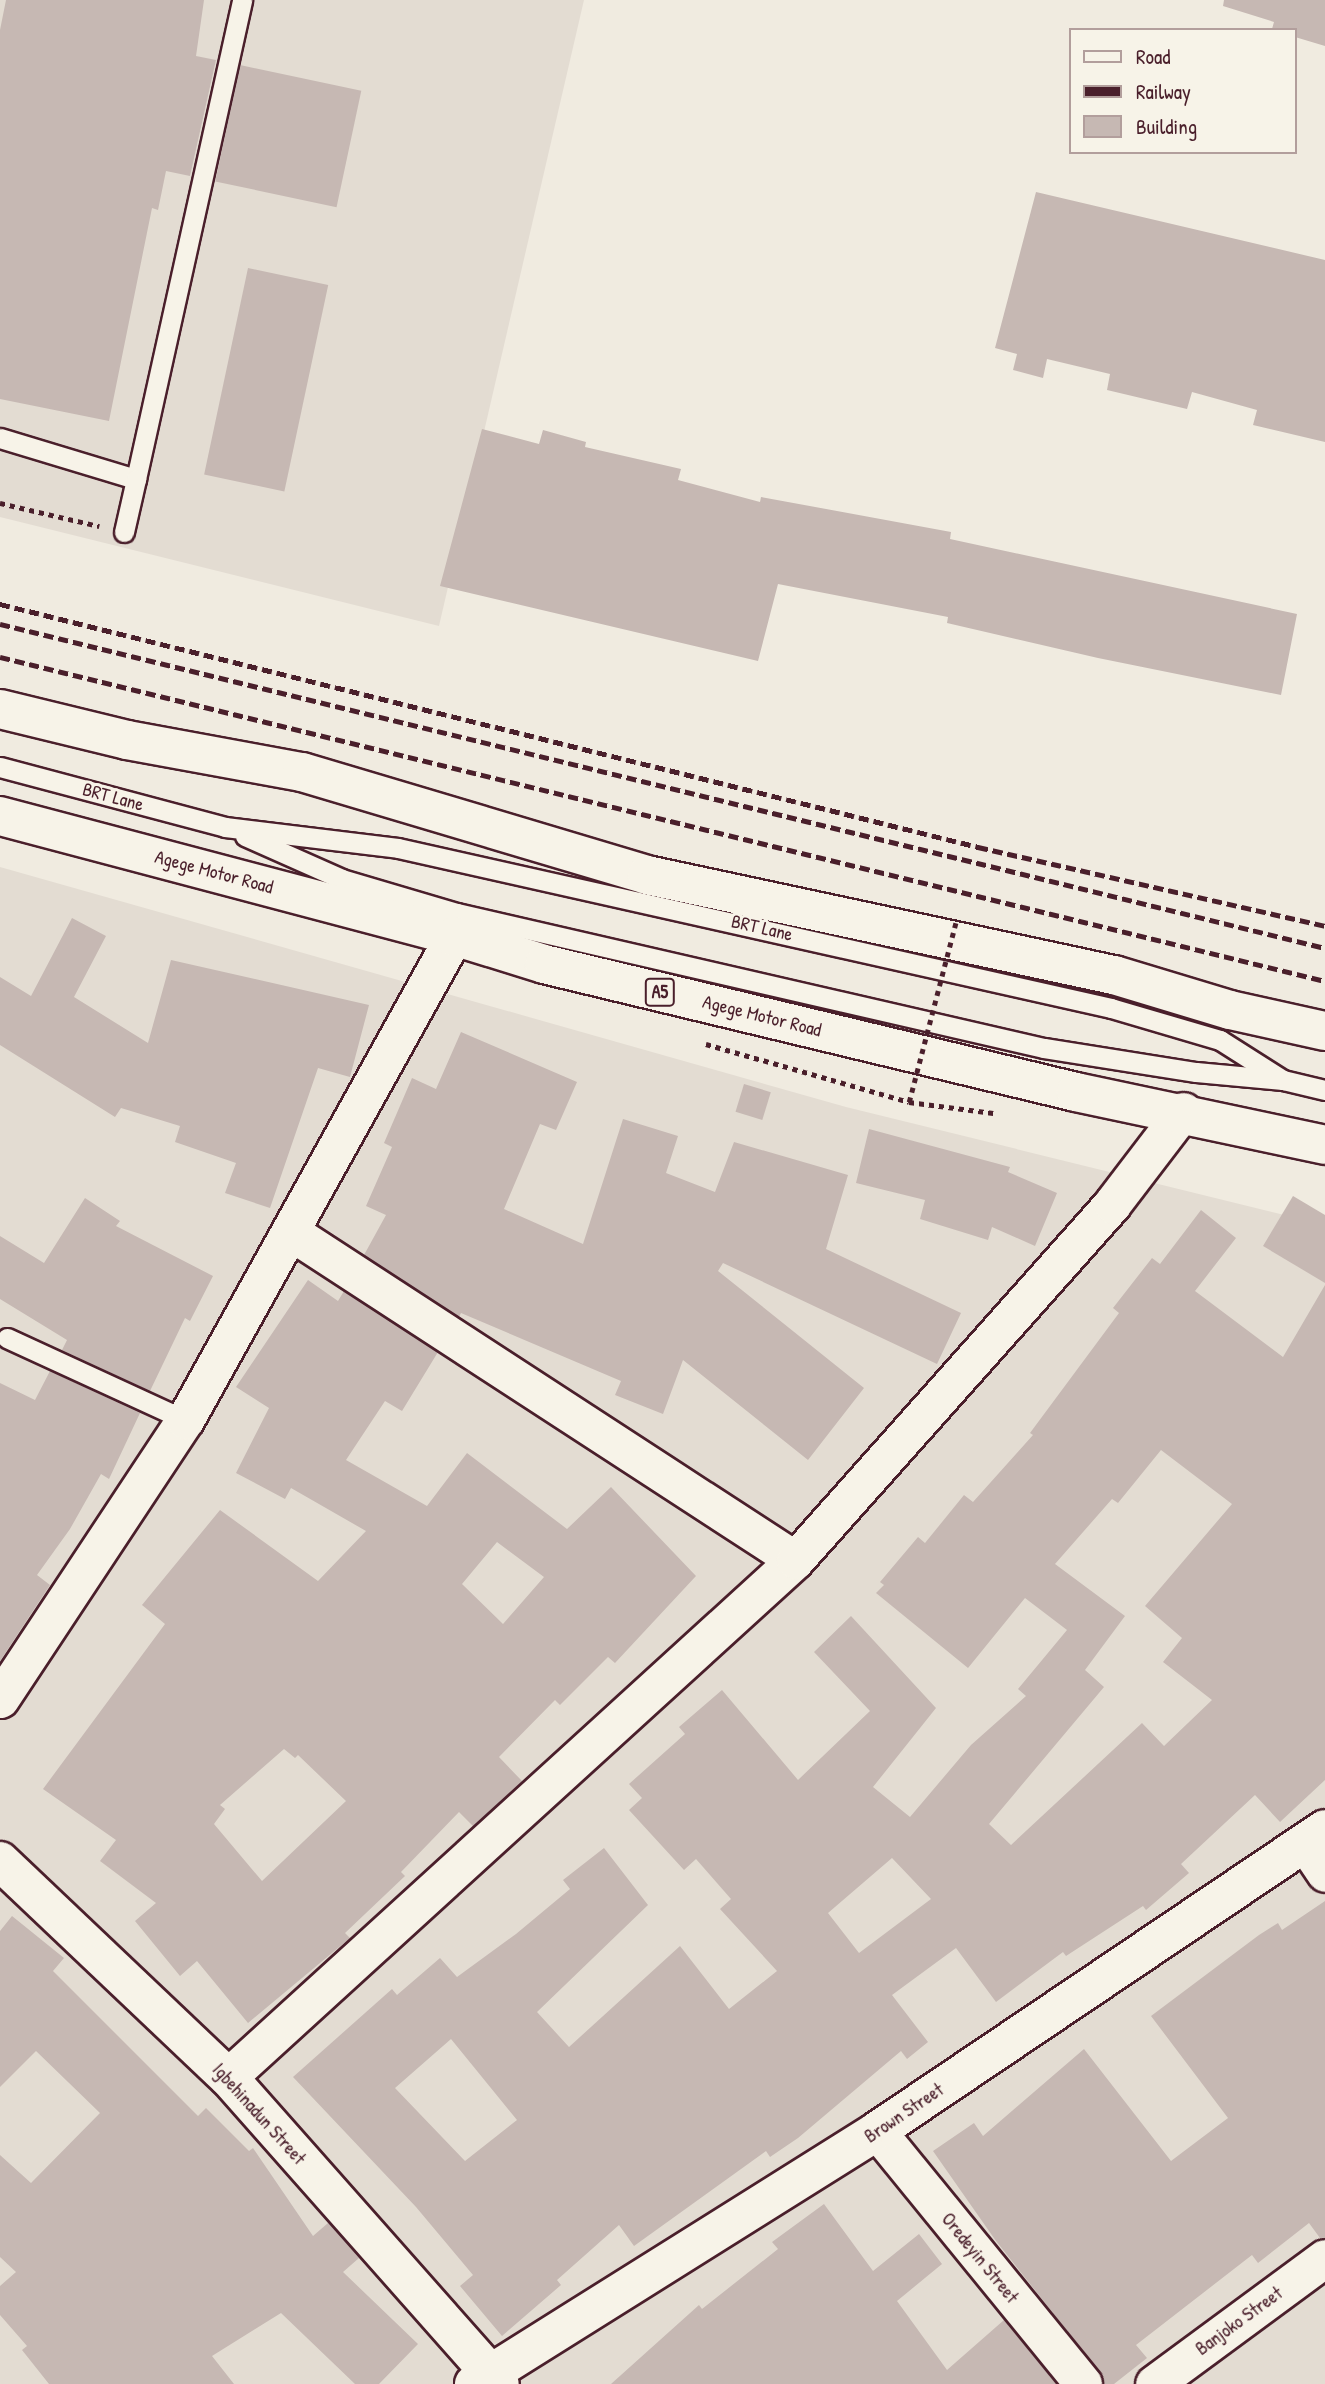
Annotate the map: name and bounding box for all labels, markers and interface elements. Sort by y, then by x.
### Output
legend [1070,28,1297,154]
text: Road [1136,42,1170,71]
text: Railway [1136,77,1191,106]
text: Building [1136,112,1197,141]
street label: BRT Lane [80,778,146,816]
street label: Agege Motor Road [152,845,276,899]
street label: BRT Lane [729,910,795,946]
road number: A5 [644,978,676,1007]
street label: Agege Motor Road [700,990,824,1042]
street label: Igbehinadun Street [207,2059,311,2169]
street label: Brown Street [860,2078,948,2148]
street label: Oredeyin Street [937,2208,1023,2308]
street label: Banjoko Street [1191,2282,1287,2360]

